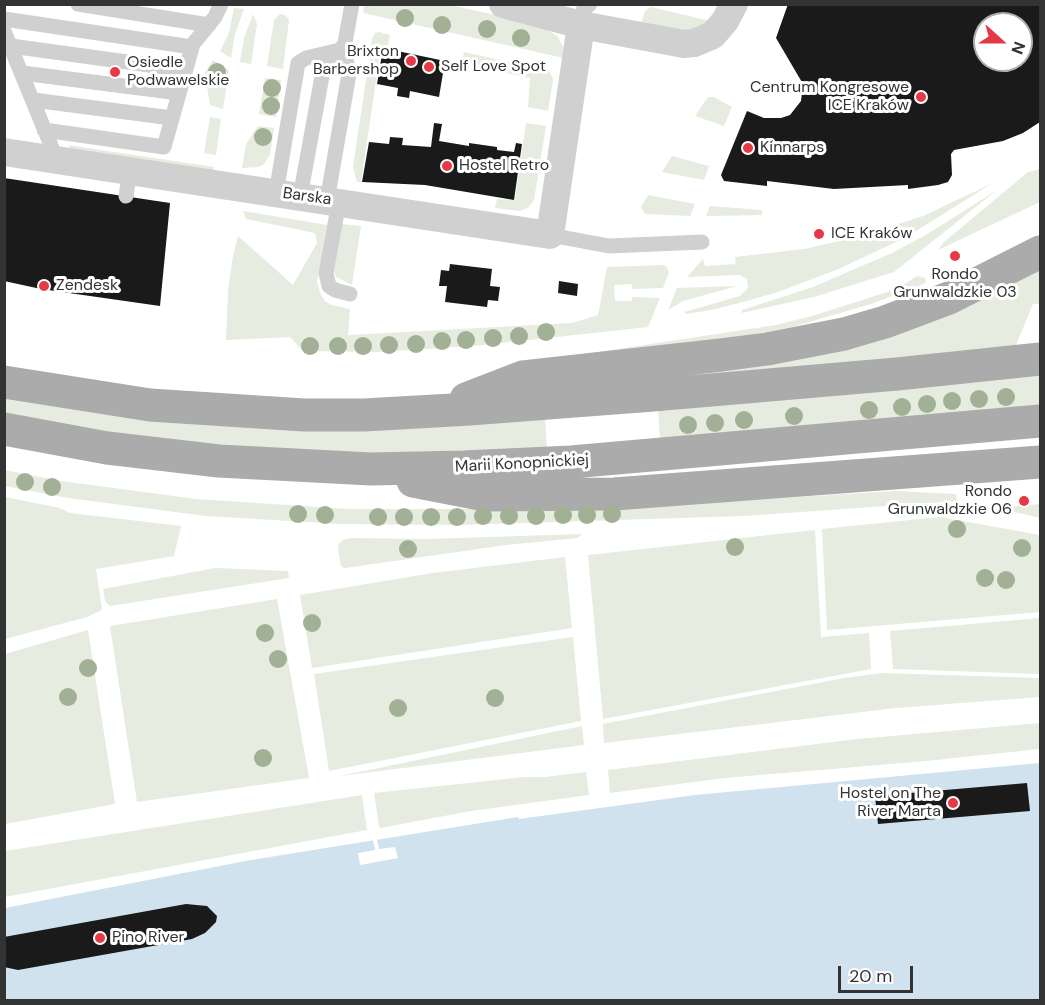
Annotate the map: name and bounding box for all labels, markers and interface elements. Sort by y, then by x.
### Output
north arrow [973,12,1033,72]
text: N [1007,39,1030,57]
place label: Brixton Barbershop [313,42,399,80]
place label: Osiedle Podwawelskie [127,53,229,91]
marker: Brixton Barbershop [404,54,418,68]
place label: Self Love Spot [441,57,546,77]
marker: Self Love Spot [422,60,436,74]
marker: Osiedle Podwawelskie [108,65,122,79]
place label: Centrum Kongresowe ICE Kraków [750,78,909,116]
marker: Centrum Kongresowe ICE Kraków [914,90,928,104]
place label: Kinnarps [760,138,824,158]
marker: Kinnarps [741,141,755,155]
place label: Hostel Retro [459,156,549,176]
marker: Hostel Retro [440,159,454,173]
street label: Barska [281,184,333,210]
place label: ICE Kraków [831,224,912,244]
marker: ICE Kraków [812,227,826,241]
marker: Rondo Grunwaldzkie 03 [948,249,962,263]
place label: Rondo Grunwaldzkie 03 [893,265,1017,303]
place label: Zendesk [56,276,118,296]
marker: Zendesk [37,279,51,293]
street label: Marii Konopnickiej [455,451,589,477]
place label: Rondo Grunwaldzkie 06 [888,482,1012,520]
marker: Rondo Grunwaldzkie 06 [1017,494,1031,508]
place label: Hostel on The River Marta [840,784,941,822]
marker: Hostel on The River Marta [946,796,960,810]
place label: Pino River [112,928,184,948]
marker: Pino River [93,931,107,945]
scale bar [841,954,916,992]
text: 20 m [849,964,892,988]

